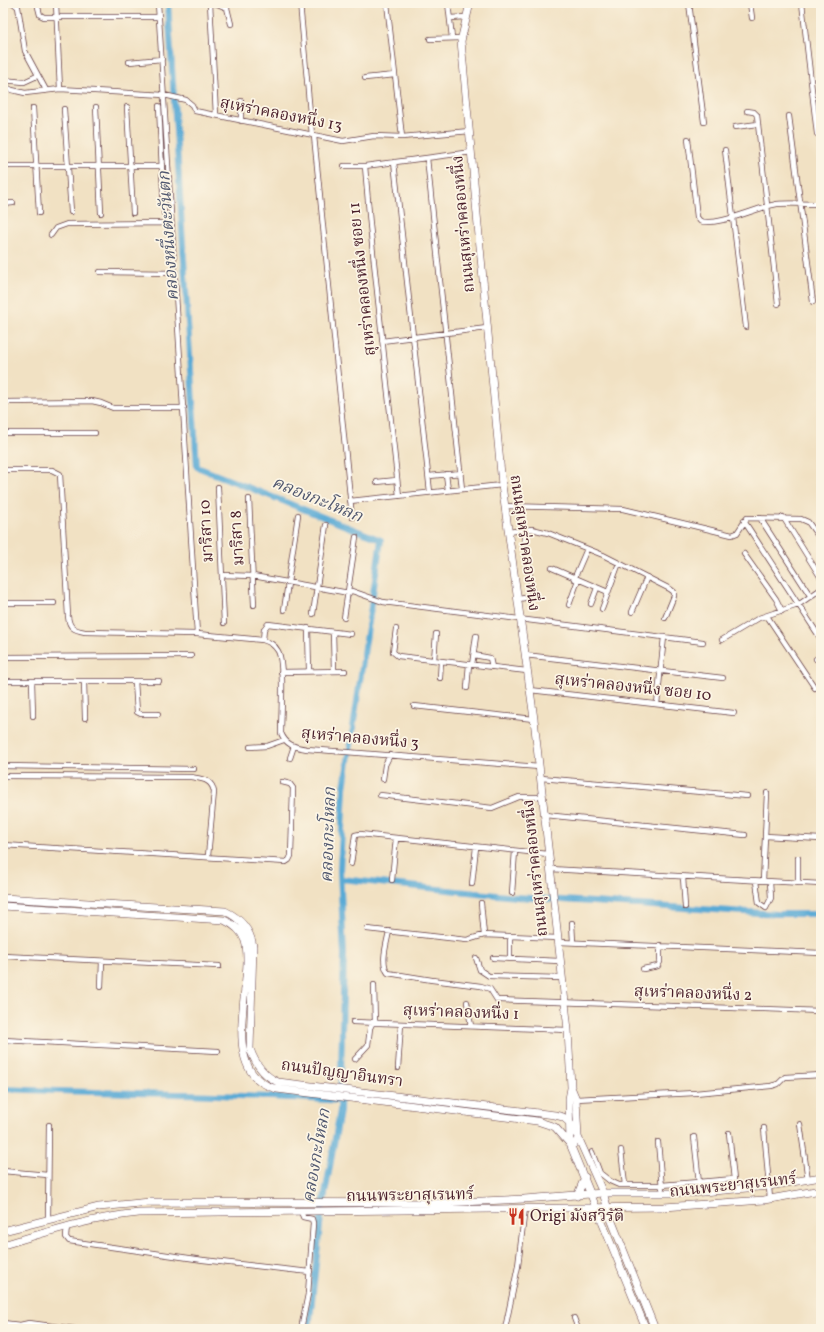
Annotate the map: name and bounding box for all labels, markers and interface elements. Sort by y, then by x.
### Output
street label: สุเหร่าคลองหนึ่ง 13 [218,90,345,138]
street label: ถนนสุเหร่าคลองหนึ่ง [445,154,481,294]
water label: คลองหนึ่งตะวันตก [151,170,185,302]
street label: สุเหร่าคลองหนึ่ง ซอย 11 [342,201,382,357]
water label: คลองกะโหลก [268,470,367,529]
street label: ถนนสุเหร่าคลองหนึ่ง [504,473,546,613]
street label: มาริสา 10 [194,499,220,563]
street label: มาริสา 8 [226,510,250,566]
street label: สุเหร่าคลองหนึ่ง ซอย 10 [554,667,713,707]
street label: สุเหร่าคลองหนึ่ง 3 [300,721,420,755]
water label: คลองกะโหลก [314,786,342,883]
street label: ถนนสุเหร่าคลองหนึ่ง [516,798,554,938]
street label: สุเหร่าคลองหนึ่ง 2 [633,979,753,1007]
street label: สุเหร่าคลองหนึ่ง 1 [403,998,520,1026]
street label: ถนนปัญญาอินทรา [280,1055,404,1093]
water label: คลองกะโหลก [295,1106,337,1205]
street label: ถนนพระยาสุเรนทร์ [668,1168,798,1204]
street label: ถนนพระยาสุเรนทร์ [346,1184,475,1208]
place label: Origi มังสวิรัติ [530,1206,624,1228]
restaurant icon: Origi มังสวิรัติ [507,1207,527,1227]

